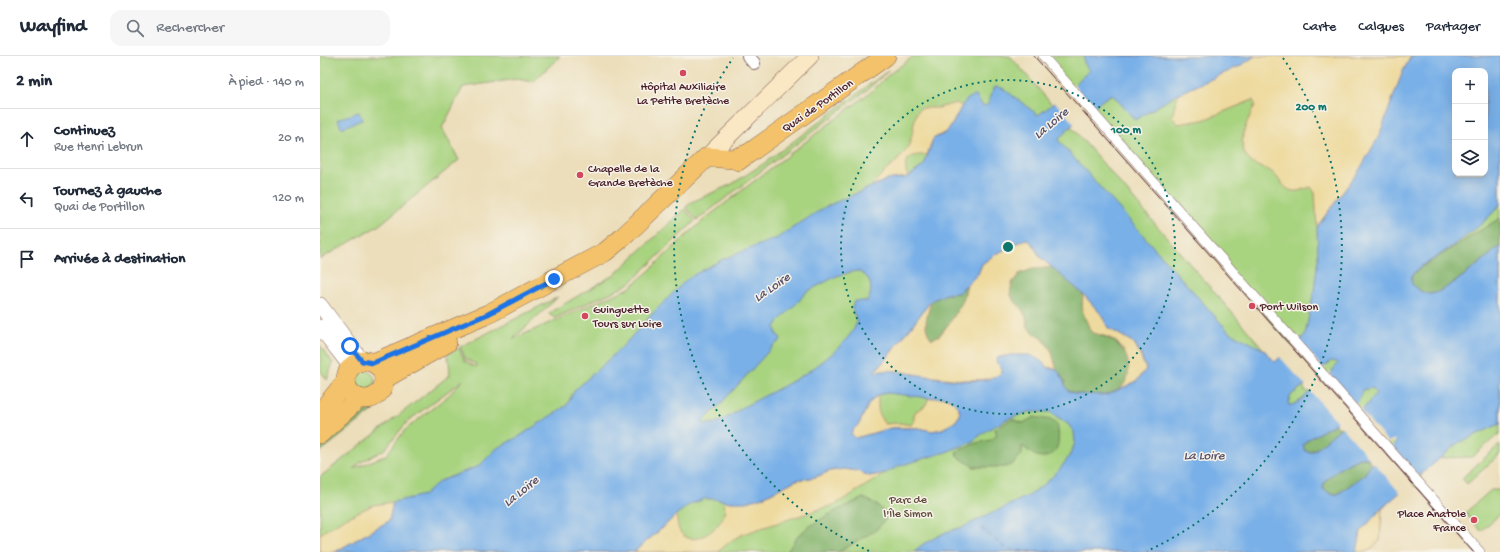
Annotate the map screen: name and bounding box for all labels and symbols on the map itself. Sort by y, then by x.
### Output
marker: Hôpital Auxiliaire La Petite Bretèche [678,68,688,78]
street label: Quai de Portillon [780,77,857,136]
place label: Hôpital Auxiliaire La Petite Bretèche [637,81,730,109]
text: 200 m [1296,101,1327,115]
water label: La Loire [1031,104,1073,143]
text: 100 m [1110,124,1141,138]
place label: Chapelle de la Grande Bretèche [588,163,673,191]
marker: Chapelle de la Grande Bretèche [575,170,585,180]
centre of rings [1001,240,1015,254]
water label: La Loire [751,269,794,306]
route end [545,270,563,288]
marker: Pont Wilson [1247,301,1257,311]
place label: Pont Wilson [1259,301,1318,315]
place label: Guinguette Tours sur Loire [592,304,663,332]
marker: Guinguette Tours sur Loire [580,311,590,321]
route start [341,337,359,355]
water label: La Loire [1184,449,1226,464]
water label: La Loire [501,472,543,511]
park label: Parc de l'Île Simon [884,494,933,522]
place label: Place Anatole France [1397,508,1467,536]
marker: Place Anatole France [1469,515,1479,525]

